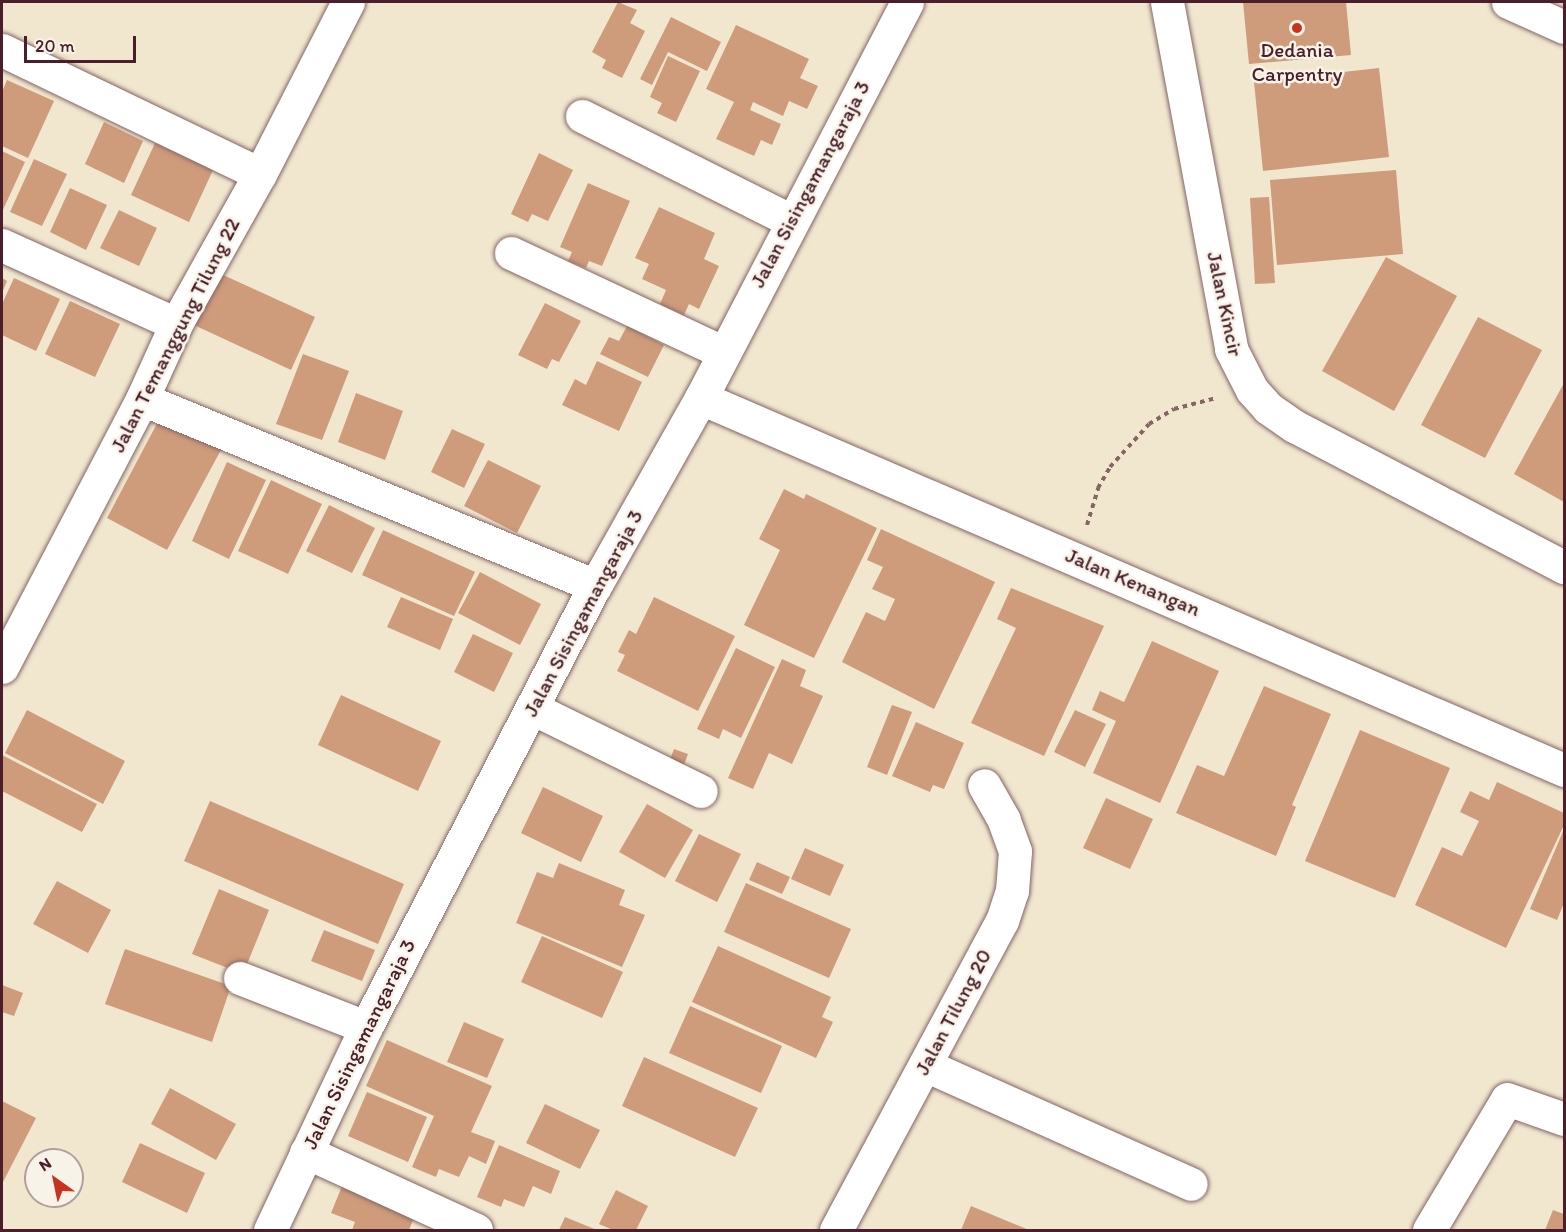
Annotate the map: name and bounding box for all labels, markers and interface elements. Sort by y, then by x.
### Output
marker: Dedania Carpentry [1290,21,1304,35]
scale bar [27,24,140,62]
text: 20 m [35,35,75,57]
place label: Dedania Carpentry [1252,37,1342,87]
street label: Jalan Sisingamangaraja 3 [745,76,875,292]
street label: Jalan Temanggung Tilung 22 [106,216,244,454]
street label: Jalan Kincir [1202,249,1248,359]
street label: Jalan Sisingamangaraja 3 [518,505,648,721]
street label: Jalan Kenangan [1062,542,1204,622]
street label: Jalan Sisingamangaraja 3 [297,935,421,1153]
street label: Jalan Tilung 20 [909,945,997,1079]
north arrow [24,1148,84,1208]
text: N [35,1153,55,1175]

